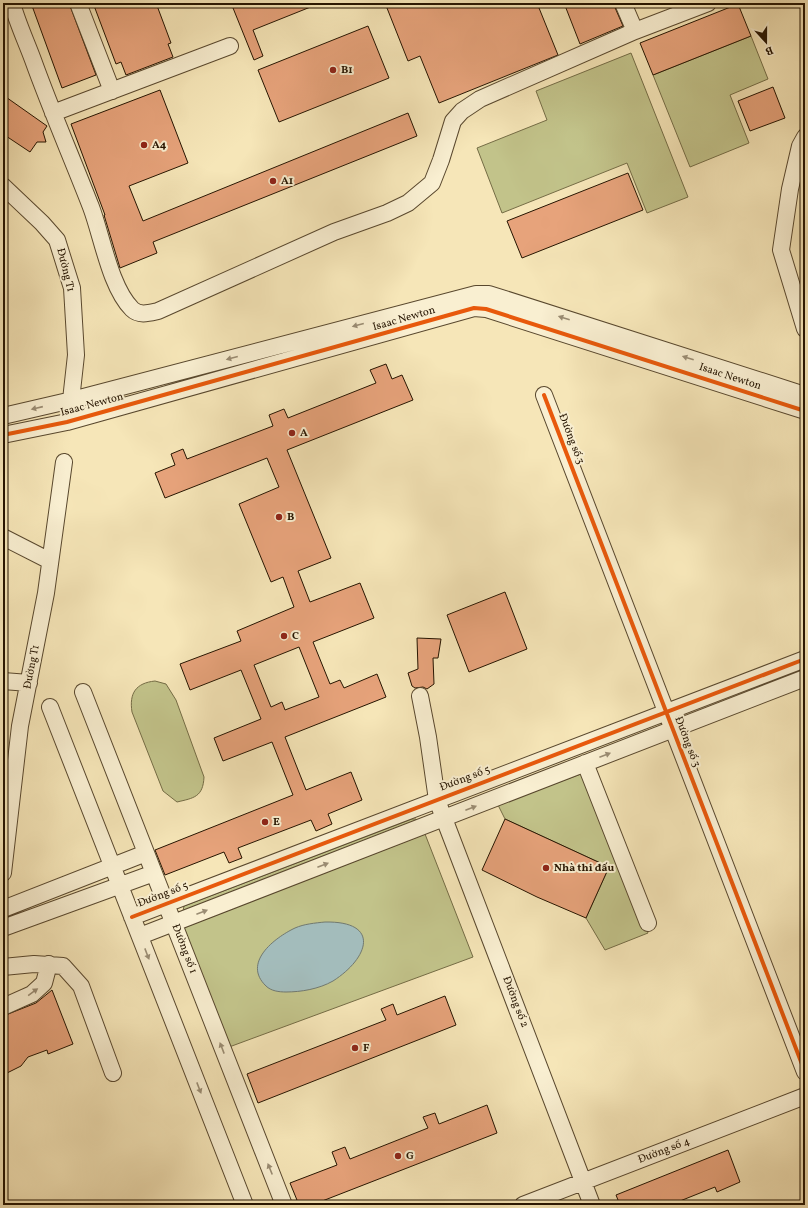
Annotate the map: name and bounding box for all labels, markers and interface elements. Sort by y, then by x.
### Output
north arrow [746,22,786,62]
text: B [763,42,775,58]
place label: B1 [341,63,353,78]
marker: B1 [328,65,338,75]
place label: A4 [152,138,167,153]
marker: A4 [139,140,149,150]
place label: A1 [281,174,293,189]
marker: A1 [268,176,278,186]
street label: Đường T1 [52,246,78,294]
street label: Isaac Newton [371,303,438,335]
one-way arrow [558,315,570,321]
one-way arrow [351,322,364,328]
one-way arrow [681,354,693,360]
one-way arrow [226,355,238,361]
street label: Isaac Newton [697,360,763,394]
street label: Isaac Newton [59,389,126,421]
one-way arrow [31,405,43,411]
street label: Đường số 3 [554,411,588,467]
place label: A [300,426,308,441]
marker: A [287,428,297,438]
place label: B [287,510,294,525]
marker: B [274,512,284,522]
place label: C [292,629,299,644]
marker: C [279,631,289,641]
street label: Đường T1 [20,644,44,690]
street label: Đường số 3 [670,714,704,770]
one-way arrow [599,752,611,758]
street label: Đường số 5 [438,762,492,796]
one-way arrow [465,804,477,810]
place label: E [273,815,280,830]
marker: E [260,817,270,827]
one-way arrow [318,861,330,867]
place label: Nhà thi đấu [554,861,614,876]
marker: Nhà thi đấu [541,863,551,873]
street label: Đường số 5 [136,878,190,912]
one-way arrow [197,908,209,914]
street label: Đường số 1 [168,922,200,976]
one-way arrow [144,949,150,961]
street label: Đường số 2 [498,974,532,1030]
one-way arrow [28,988,38,996]
one-way arrow [219,1041,225,1053]
place label: F [363,1041,370,1056]
marker: F [350,1043,360,1053]
one-way arrow [197,1083,203,1095]
street label: Đường số 4 [636,1134,692,1168]
place label: G [406,1149,414,1164]
marker: G [393,1151,403,1161]
one-way arrow [267,1163,273,1174]

